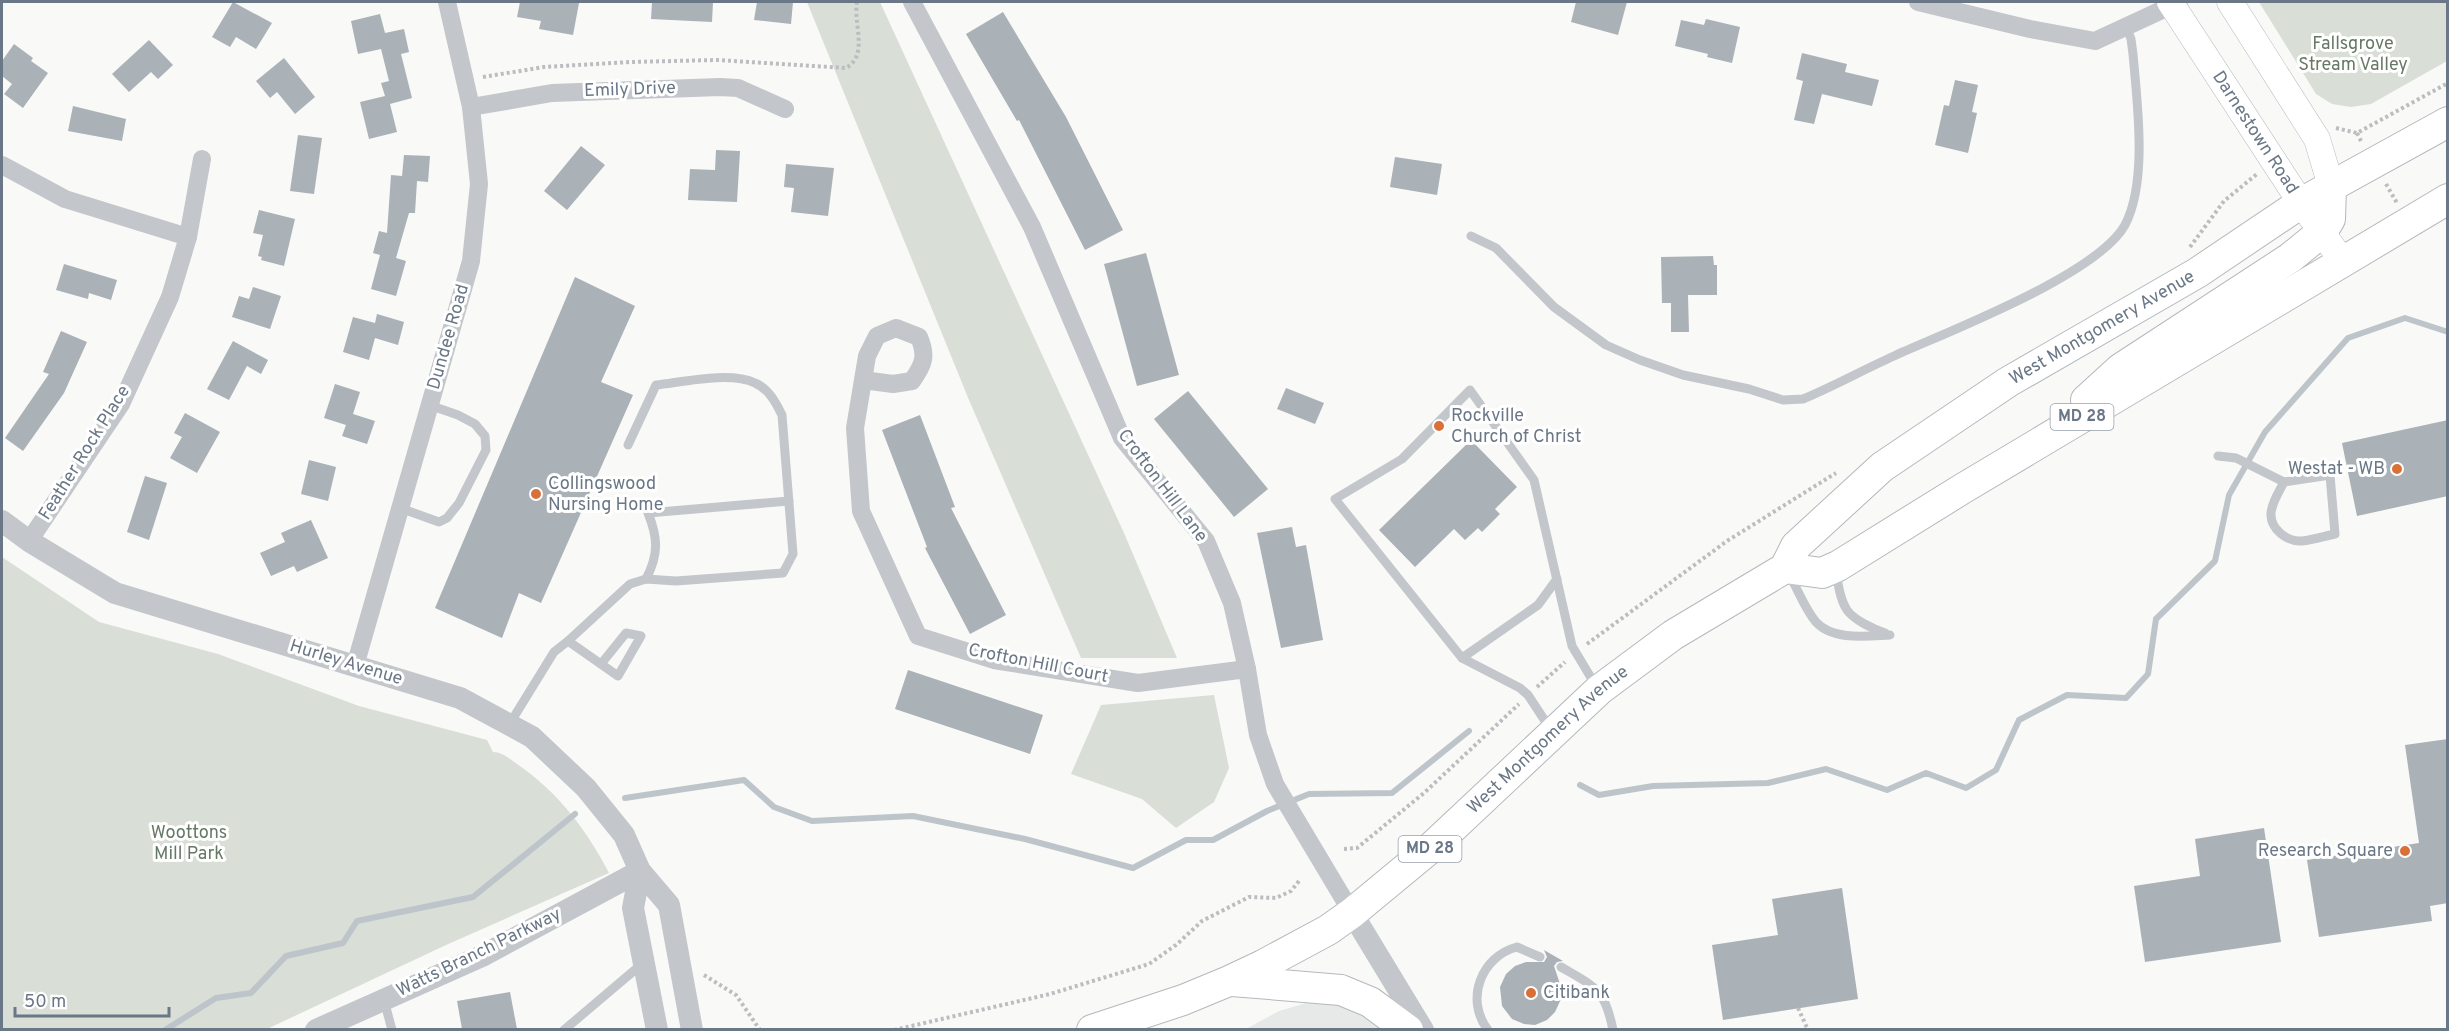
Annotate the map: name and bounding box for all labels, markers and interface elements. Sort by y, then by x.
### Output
park label: Fallsgrove Stream Valley [2298,33,2408,77]
street label: Darnestown Road [2207,67,2304,199]
street label: Emily Drive [584,77,676,103]
street label: West Montgomery Avenue [2005,265,2199,390]
street label: Dundee Road [423,282,475,392]
street label: Feather Rock Place [34,381,136,525]
road number: MD 28 [2050,404,2114,430]
place label: Rockville Church of Christ [1451,405,1582,449]
marker: Rockville Church of Christ [1432,419,1446,433]
street label: Crofton Hill Lane [1112,425,1212,547]
place label: Westat - WB [2288,458,2385,481]
marker: Westat - WB [2390,462,2404,476]
place label: Collingswood Nursing Home [548,473,663,517]
marker: Collingswood Nursing Home [529,487,543,501]
street label: Hurley Avenue [287,635,405,691]
street label: Crofton Hill Court [966,639,1110,689]
street label: West Montgomery Avenue [1462,661,1633,819]
park label: Woottons Mill Park [151,822,227,866]
road number: MD 28 [1398,836,1462,862]
place label: Research Square [2258,840,2393,863]
marker: Research Square [2398,844,2412,858]
street label: Watts Branch Parkway [393,903,565,1003]
scale bar [15,980,170,1018]
place label: Citibank [1543,982,1610,1005]
marker: Citibank [1524,986,1538,1000]
text: 50 m [24,991,66,1014]

